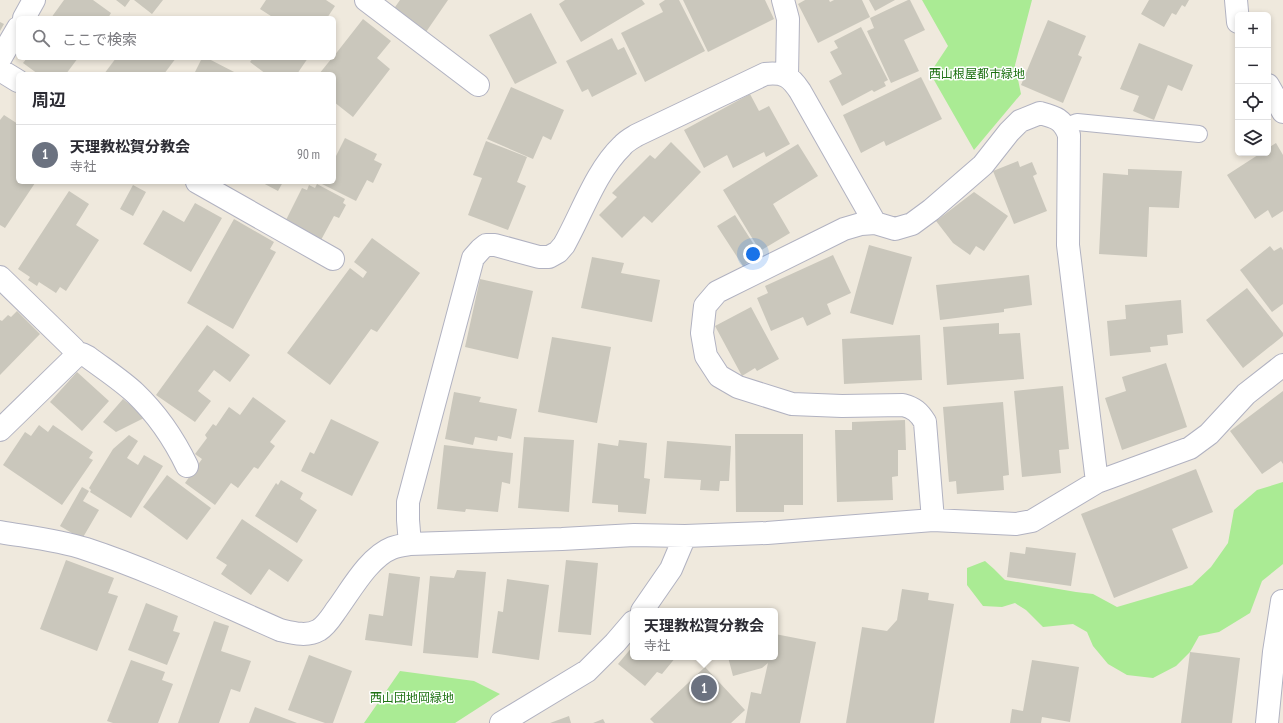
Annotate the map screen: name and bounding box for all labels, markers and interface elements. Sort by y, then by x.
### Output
map controls [1235,12,1271,156]
button: + [1235,12,1271,48]
search box [16,16,336,60]
icon: search [30,27,52,49]
text: ここで検索 [62,30,137,49]
button: − [1235,48,1271,84]
park label: 西山根屋都市緑地 [929,66,1025,81]
button: locate [1235,84,1271,120]
text: 周辺 [32,89,66,111]
button: layers [1235,120,1271,156]
text: 天理教松賀分教会 [70,137,190,156]
text: 1 [42,146,48,163]
text: 90 m [297,146,320,163]
text: 寺社 [70,158,96,175]
your location [743,244,763,264]
popup [630,608,778,660]
text: 天理教松賀分教会 [644,616,764,635]
text: 寺社 [644,637,670,654]
pin: 1 [691,673,717,703]
park label: 西山団地岡緑地 [370,690,454,705]

